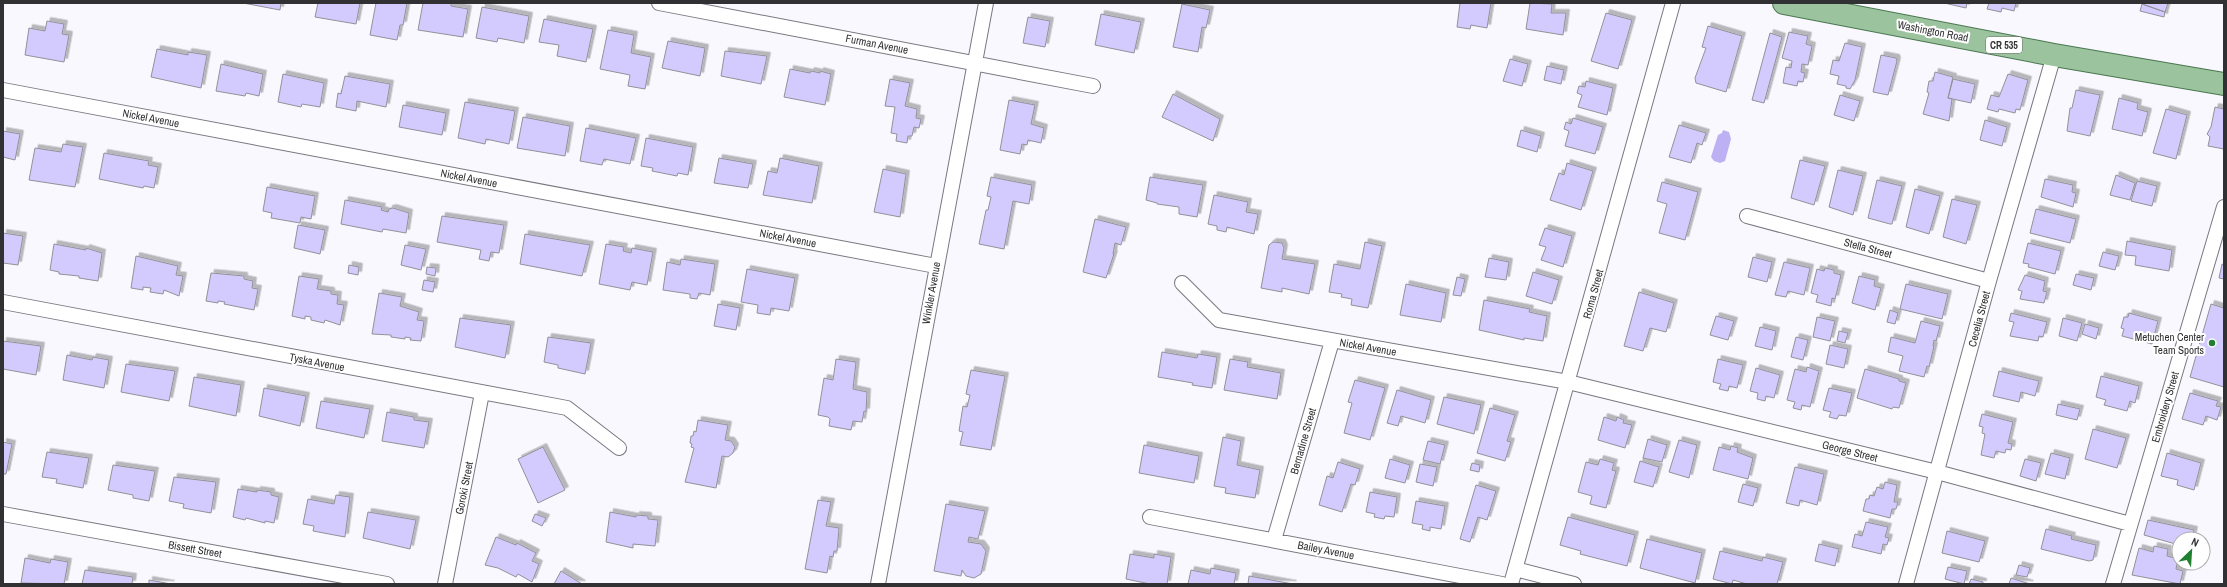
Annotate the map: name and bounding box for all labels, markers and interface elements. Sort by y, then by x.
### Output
street label: Washington Road [1896,17,1970,45]
street label: Furman Avenue [844,31,910,57]
road number: CR 535 [1986,37,2022,53]
street label: Nickel Avenue [121,106,181,130]
street label: Nickel Avenue [439,166,499,190]
street label: Nickel Avenue [758,226,818,250]
street label: Stella Street [1842,235,1894,261]
street label: Winkler Avenue [919,261,943,325]
street label: Roma Street [1580,267,1606,320]
street label: Cecelia Street [1965,289,1993,348]
place label: Metuchen Center Team Sports [2135,330,2204,357]
street label: Nickel Avenue [1338,335,1398,359]
marker: Metuchen Center Team Sports [2207,338,2217,348]
street label: Tyska Avenue [288,350,346,374]
street label: Embroidery Street [2148,369,2182,444]
street label: Bernadine Street [1287,406,1319,476]
street label: George Street [1821,437,1880,465]
street label: Goroki Street [452,460,476,516]
north arrow [2171,531,2211,571]
text: N [2189,534,2201,550]
street label: Bissett Street [167,537,223,561]
street label: Bailey Avenue [1296,538,1356,562]

